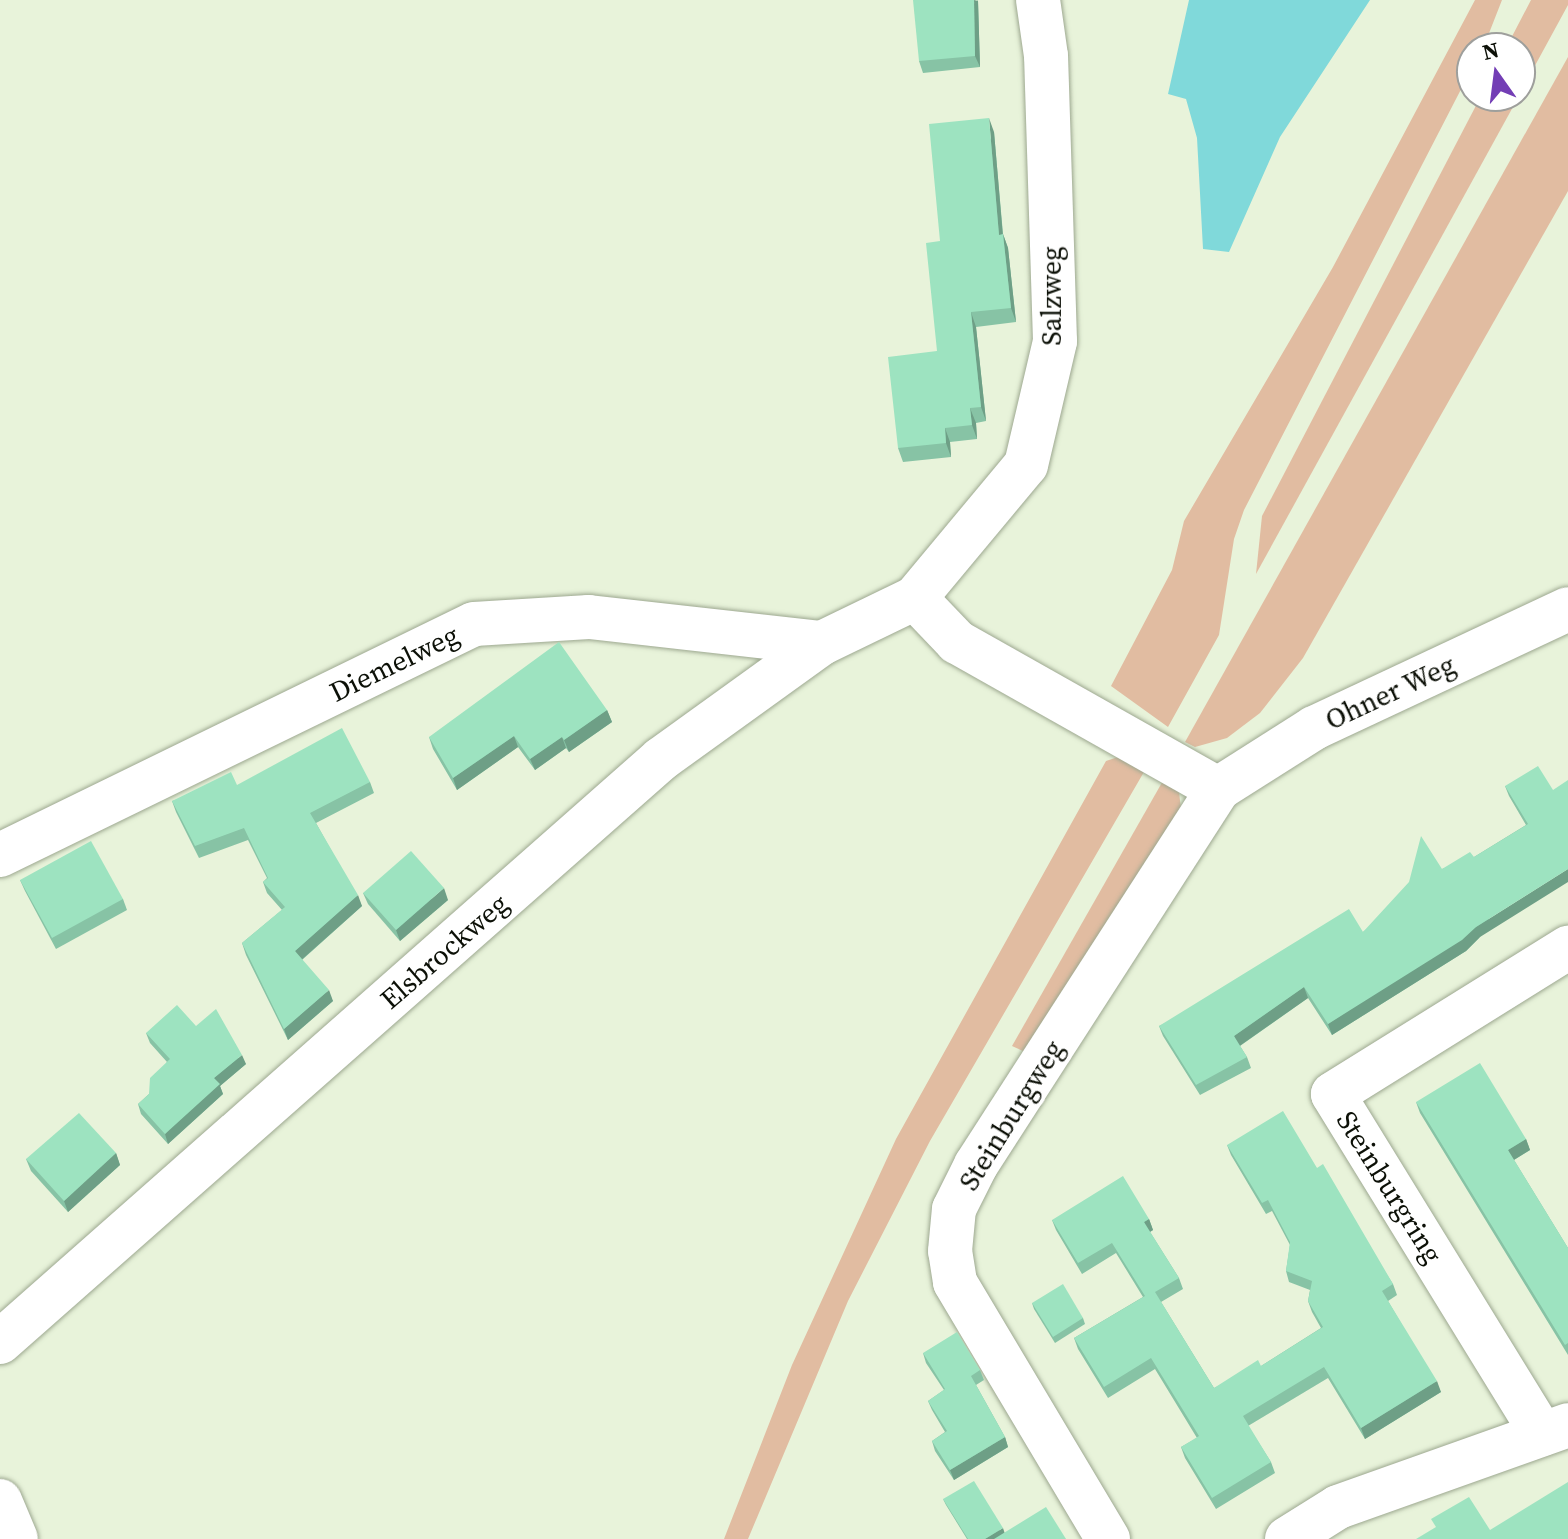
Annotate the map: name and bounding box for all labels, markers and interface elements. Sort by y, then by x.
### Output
north arrow [1456,32,1536,112]
text: N [1479,34,1502,67]
street label: Salzweg [1034,246,1068,346]
street label: Diemelweg [324,617,464,709]
street label: Ohner Weg [1319,647,1461,737]
street label: Elsbrockweg [373,886,515,1016]
street label: Steinburgweg [952,1034,1070,1196]
street label: Steinburgring [1330,1105,1450,1269]

